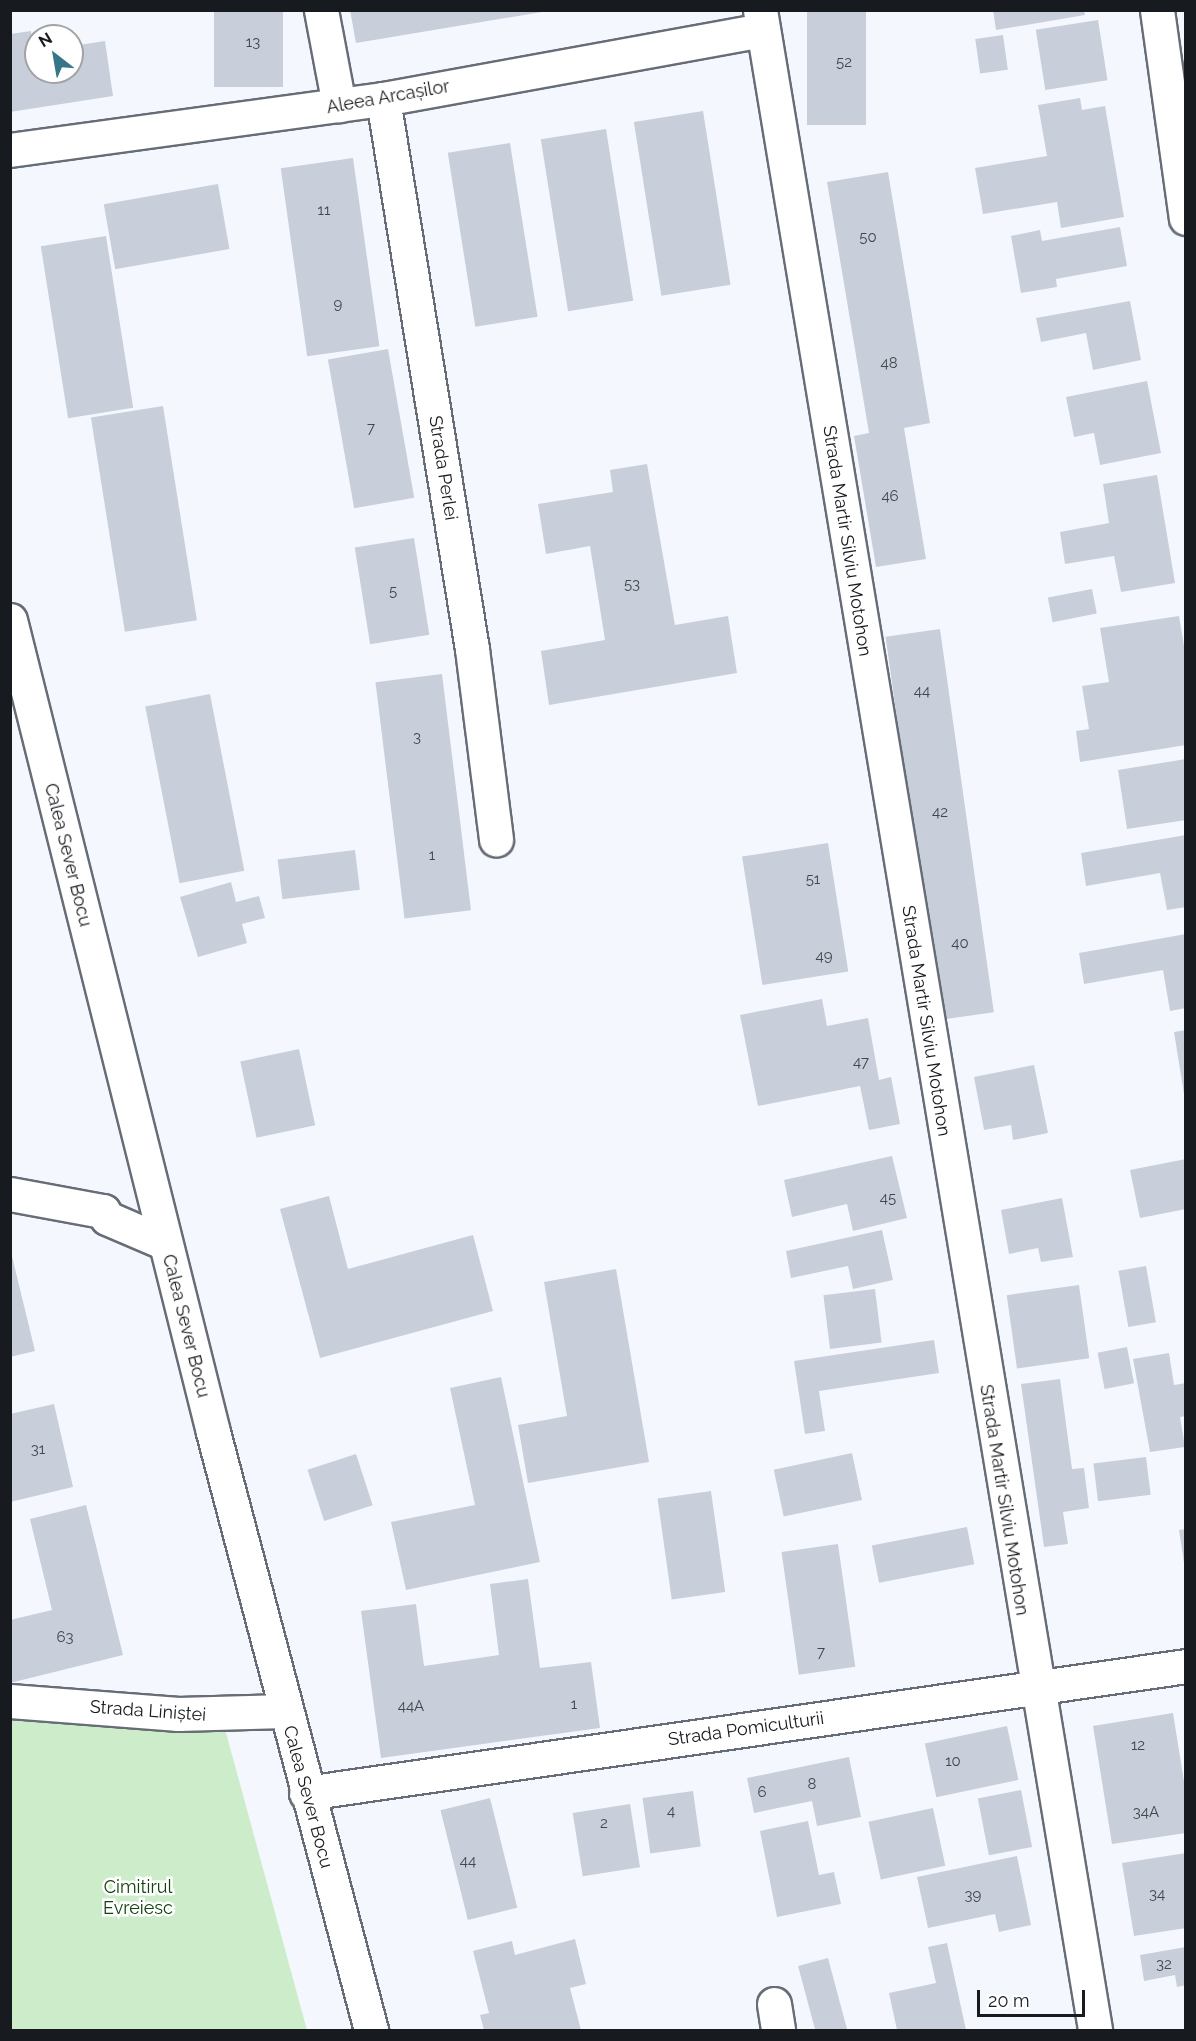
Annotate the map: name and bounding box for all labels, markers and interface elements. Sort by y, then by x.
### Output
north arrow [24,24,84,84]
text: N [35,29,56,51]
house number: 13 [246,34,260,52]
house number: 52 [836,54,852,72]
street label: Aleea Arcașilor [325,76,451,118]
house number: 11 [318,202,330,220]
house number: 50 [859,229,877,247]
house number: 9 [334,296,342,314]
house number: 48 [880,355,898,373]
street label: Strada Perlei [424,414,462,522]
house number: 7 [367,420,375,438]
street label: Strada Martir Silviu Motohon [818,424,876,658]
house number: 46 [881,488,899,506]
house number: 53 [624,576,640,594]
house number: 5 [389,583,397,601]
house number: 44 [914,683,930,701]
house number: 3 [413,729,421,747]
street label: Calea Sever Bocu [40,781,96,929]
house number: 42 [932,804,948,822]
house number: 1 [429,847,435,865]
house number: 51 [806,871,820,889]
street label: Strada Martir Silviu Motohon [897,904,955,1138]
house number: 40 [951,935,969,953]
house number: 49 [816,948,832,966]
house number: 47 [853,1054,869,1072]
house number: 45 [880,1190,896,1208]
street label: Calea Sever Bocu [158,1252,214,1400]
street label: Strada Martir Silviu Motohon [975,1383,1033,1617]
house number: 31 [31,1441,45,1459]
house number: 63 [56,1629,74,1647]
house number: 7 [817,1644,825,1662]
street label: Strada Liniștei [89,1696,207,1726]
house number: 1 [571,1696,577,1714]
house number: 44A [398,1698,424,1716]
street label: Strada Pomiculturii [667,1707,825,1751]
street label: Calea Sever Bocu [279,1723,337,1871]
house number: 12 [1131,1737,1145,1755]
house number: 10 [945,1753,961,1771]
house number: 8 [808,1776,816,1794]
house number: 6 [757,1784,767,1802]
house number: 4 [667,1803,675,1821]
house number: 34A [1133,1804,1159,1822]
house number: 2 [600,1815,608,1833]
house number: 44 [460,1853,476,1871]
park label: Cimitirul Evreiesc [103,1877,173,1920]
house number: 34 [1149,1886,1165,1904]
house number: 39 [965,1887,981,1905]
house number: 32 [1156,1956,1172,1974]
scale bar [980,1978,1088,2016]
text: 20 m [988,1990,1030,2011]

